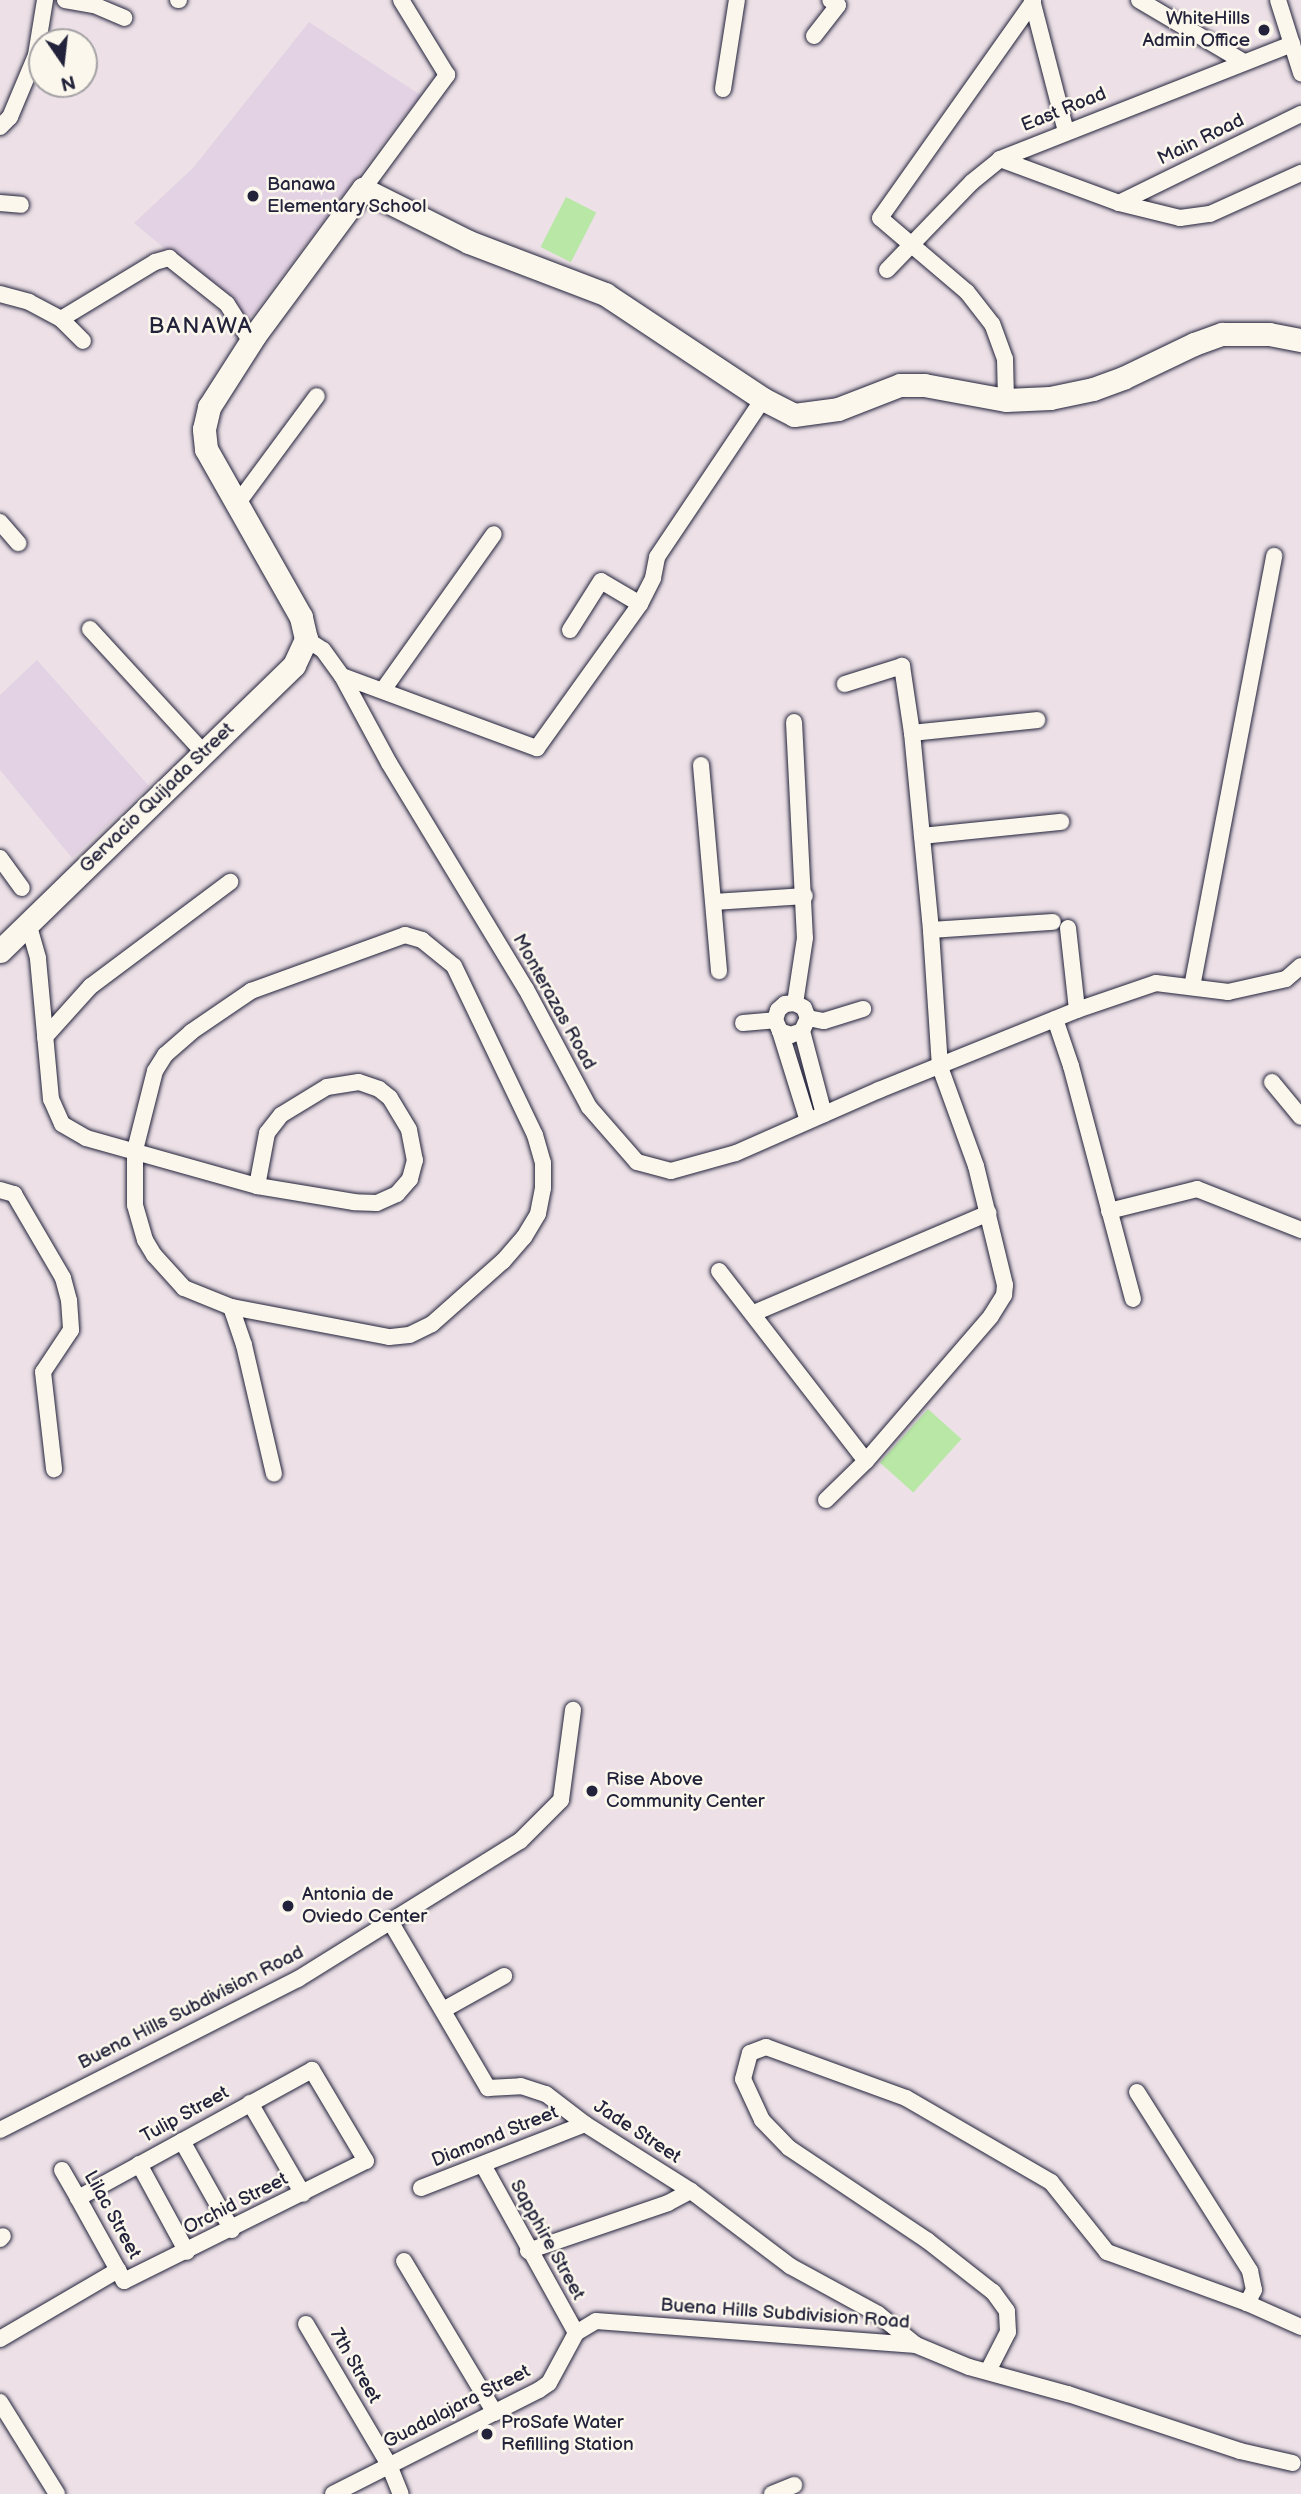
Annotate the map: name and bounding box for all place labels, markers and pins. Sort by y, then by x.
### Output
place label: WhiteHills Admin Office [1142,8,1250,52]
marker: WhiteHills Admin Office [1256,22,1272,38]
place label: Banawa Elementary School [267,174,428,218]
marker: Banawa Elementary School [245,188,261,204]
place label: Rise Above Community Center [606,1769,766,1813]
marker: Rise Above Community Center [584,1783,600,1799]
place label: Antonia de Oviedo Center [302,1884,427,1928]
marker: Antonia de Oviedo Center [280,1898,296,1914]
place label: ProSafe Water Refilling Station [501,2412,634,2456]
marker: ProSafe Water Refilling Station [479,2426,495,2442]

